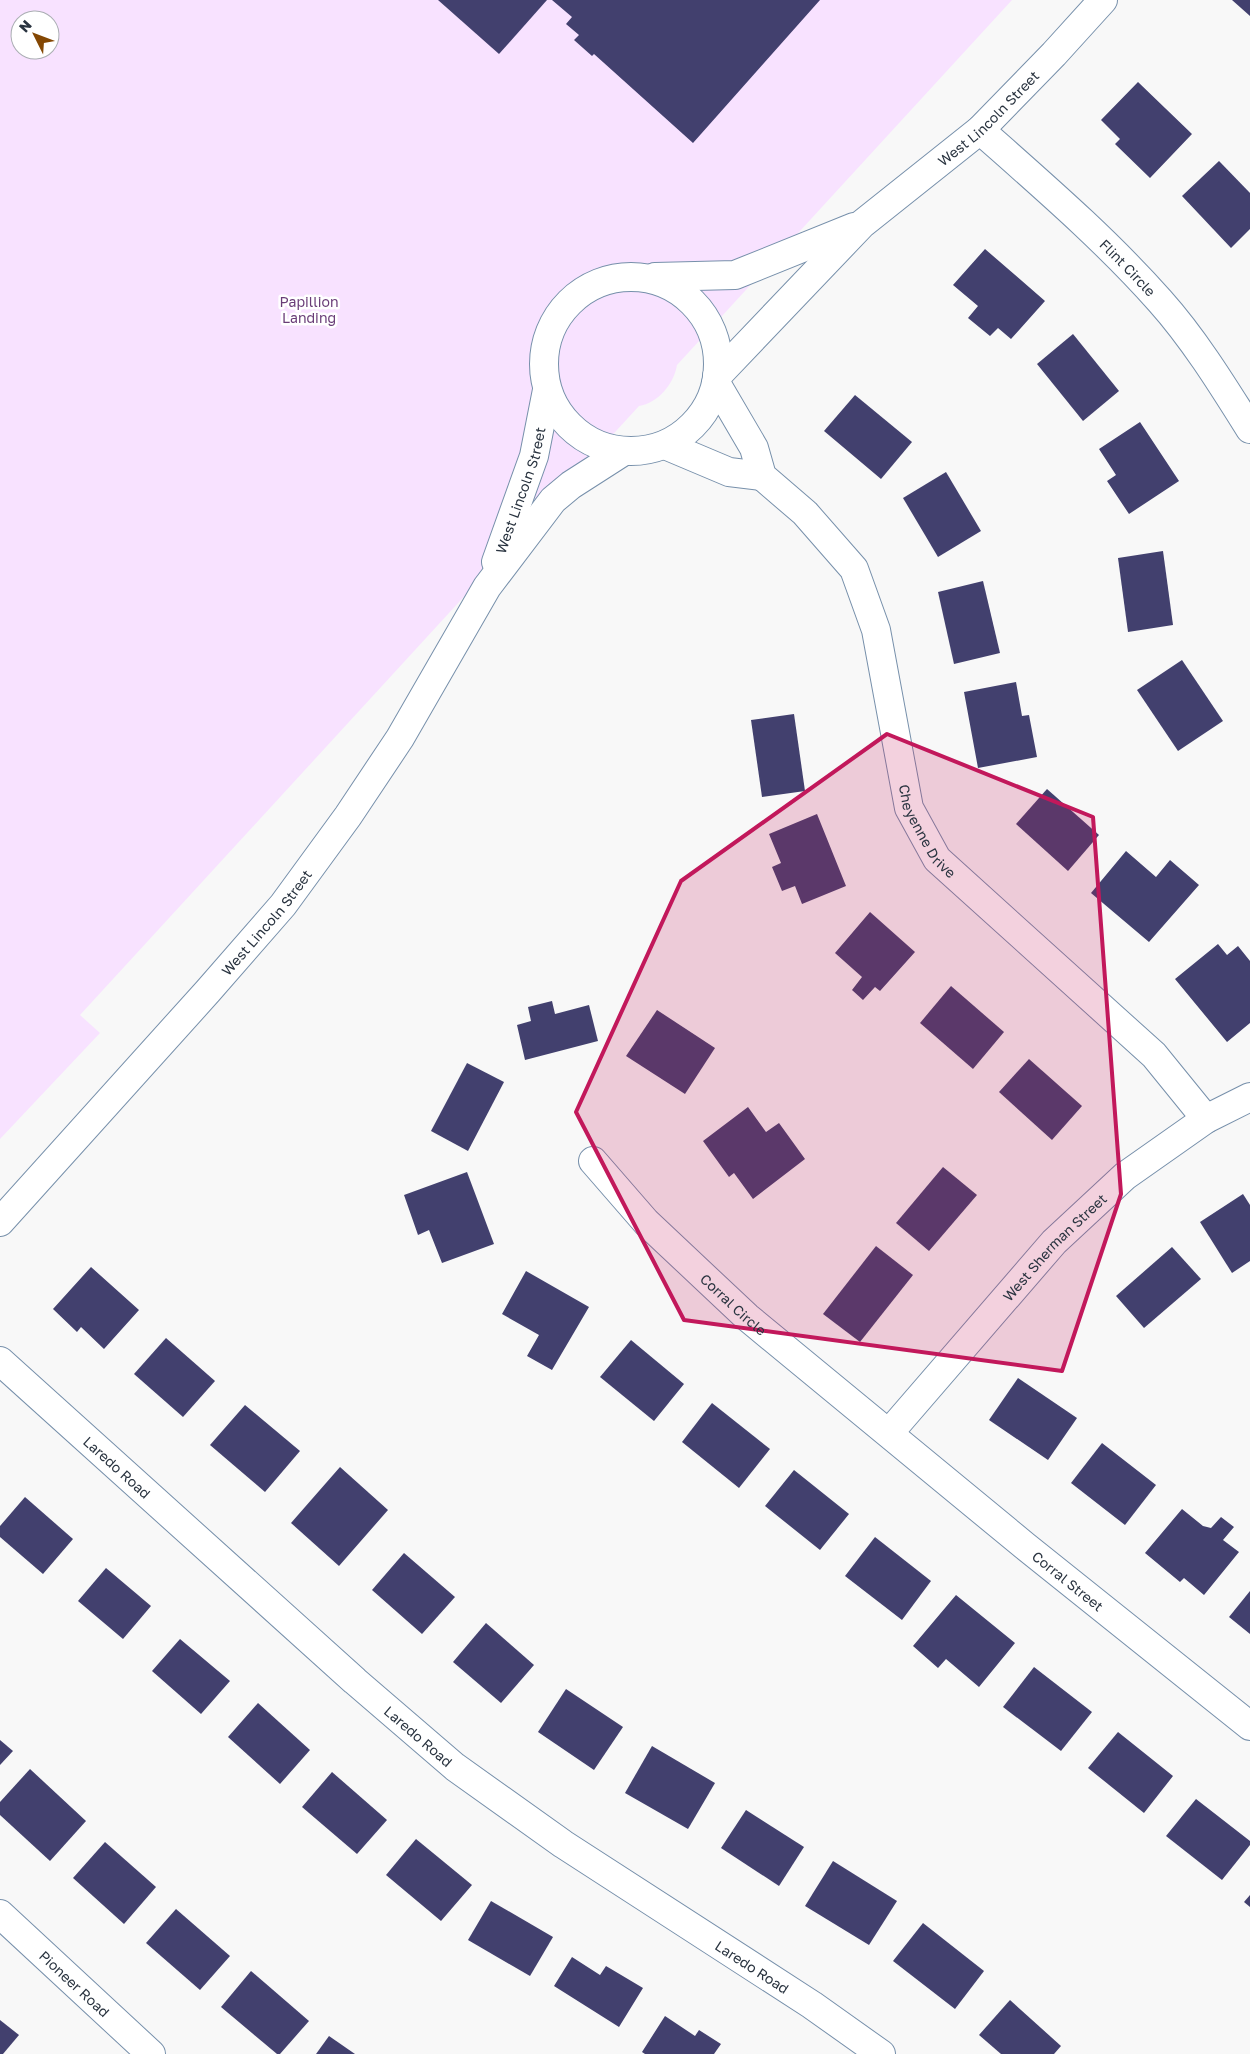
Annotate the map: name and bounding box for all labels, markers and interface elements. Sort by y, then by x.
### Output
north arrow [10,10,60,60]
text: N [15,16,35,36]
street label: West Lincoln Street [934,67,1042,169]
street label: Flint Circle [1097,235,1160,299]
park label: Papillion Landing [279,293,339,326]
street label: West Lincoln Street [491,425,548,555]
street label: Cheyenne Drive [896,783,960,881]
street label: West Lincoln Street [217,866,315,978]
street label: West Sherman Street [999,1190,1110,1304]
street label: Corral Circle [697,1270,770,1338]
street label: Laredo Road [80,1432,154,1501]
street label: Corral Street [1029,1547,1107,1614]
street label: Laredo Road [381,1702,456,1770]
street label: Laredo Road [712,1936,792,1997]
street label: Pioneer Road [36,1947,113,2020]

